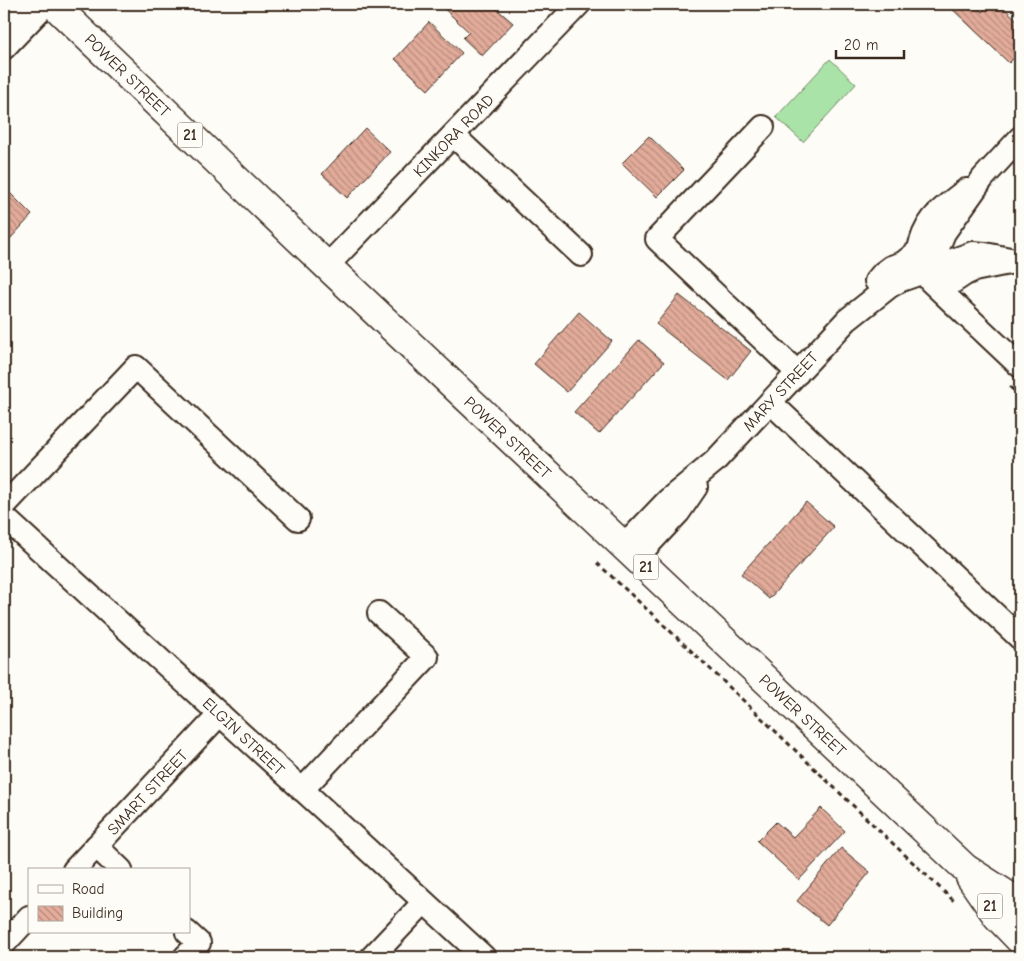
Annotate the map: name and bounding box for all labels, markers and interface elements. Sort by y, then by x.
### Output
scale bar [836,28,904,60]
street label: POWER STREET [81,30,174,121]
text: 20 m [844,36,878,54]
street label: KINKORA ROAD [410,91,498,181]
road number: 21 [178,122,202,148]
street label: MARY STREET [740,348,822,435]
street label: POWER STREET [460,393,555,483]
road number: 21 [634,554,658,580]
street label: POWER STREET [755,671,850,761]
street label: ELGIN STREET [199,694,288,780]
street label: SMART STREET [104,746,192,839]
legend [28,868,190,934]
text: Road [72,880,104,898]
road number: 21 [978,894,1002,918]
text: Building [72,904,123,922]

